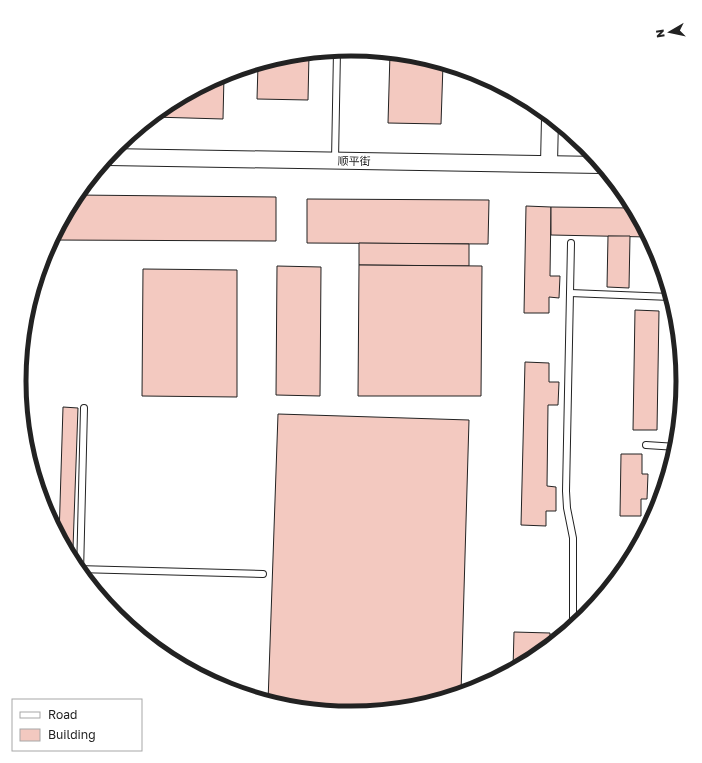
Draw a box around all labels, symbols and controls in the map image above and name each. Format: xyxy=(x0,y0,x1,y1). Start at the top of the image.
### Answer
north arrow xyxy=(650,12,690,52)
text: N xyxy=(653,28,667,39)
street label: 顺平街 xyxy=(337,154,371,167)
legend xyxy=(12,699,142,751)
text: Road xyxy=(48,707,77,722)
text: Building xyxy=(48,727,96,742)

